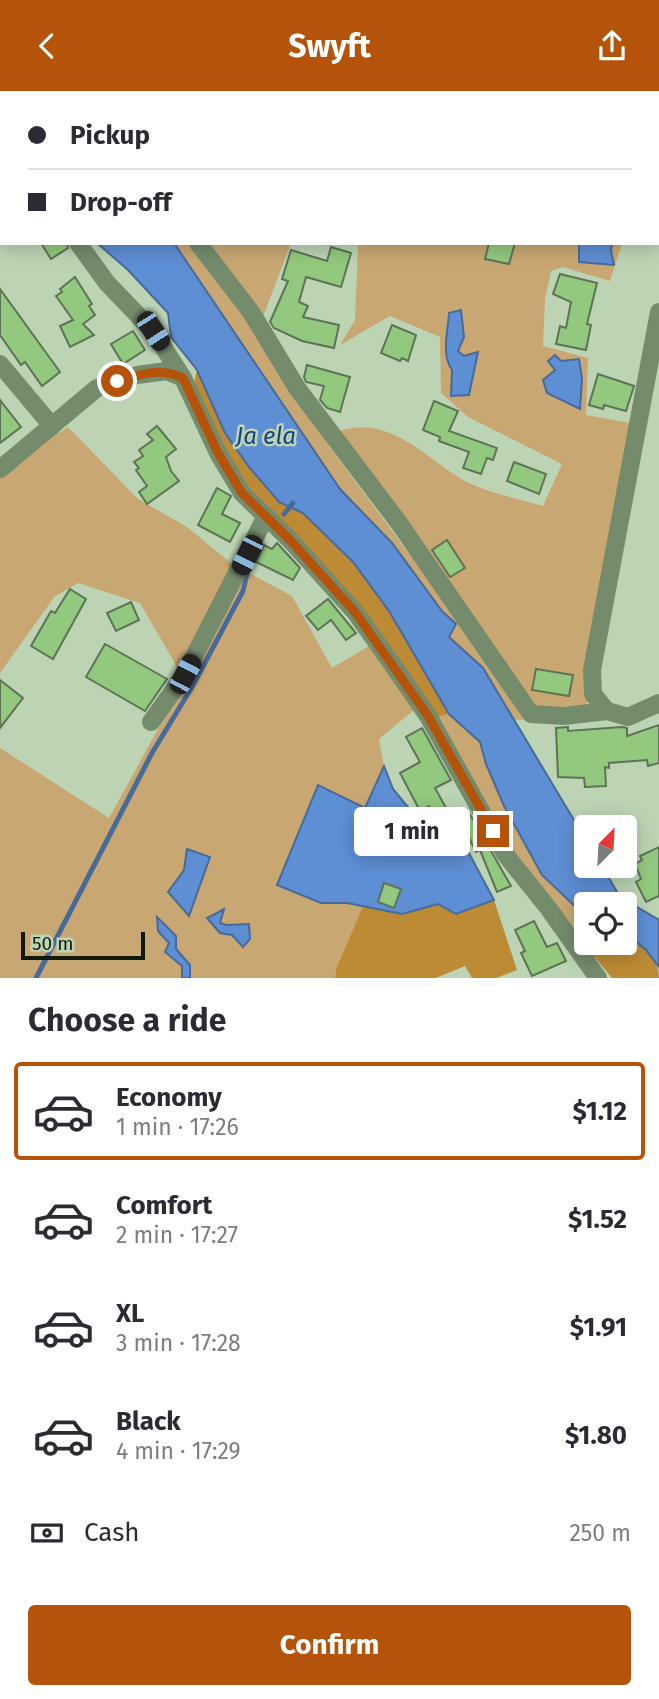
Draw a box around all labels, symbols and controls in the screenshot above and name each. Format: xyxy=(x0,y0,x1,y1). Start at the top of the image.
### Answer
icon: back xyxy=(28,27,66,65)
text: Swyft xyxy=(288,27,371,65)
icon: share xyxy=(593,27,631,65)
text: Pickup xyxy=(70,120,150,151)
text: Drop-off xyxy=(70,187,172,218)
car xyxy=(133,308,174,354)
route start xyxy=(101,365,133,397)
water label: Ja ela xyxy=(234,422,296,450)
car xyxy=(229,532,266,578)
car xyxy=(166,651,205,697)
callout: 1 min xyxy=(353,807,468,855)
route end xyxy=(477,815,509,847)
north arrow xyxy=(574,815,637,879)
map controls xyxy=(574,815,637,955)
text: 1 min xyxy=(384,817,440,845)
button: locate xyxy=(574,892,637,955)
scale bar xyxy=(21,929,145,961)
text: 50 m xyxy=(32,932,73,955)
text: Choose a ride xyxy=(28,1001,226,1039)
icon: car xyxy=(32,1080,95,1143)
text: Economy xyxy=(116,1082,222,1113)
text: $1.12 xyxy=(572,1096,627,1127)
text: 1 min · 17:26 xyxy=(116,1113,239,1141)
icon: car xyxy=(32,1188,95,1251)
text: Comfort xyxy=(116,1190,212,1221)
text: $1.52 xyxy=(568,1204,627,1235)
text: 2 min · 17:27 xyxy=(116,1221,238,1249)
icon: car xyxy=(32,1296,95,1359)
text: XL xyxy=(116,1298,144,1329)
text: $1.91 xyxy=(570,1312,627,1343)
text: 3 min · 17:28 xyxy=(116,1329,241,1357)
icon: car xyxy=(32,1404,95,1467)
text: Black xyxy=(116,1406,181,1437)
text: $1.80 xyxy=(565,1420,627,1451)
text: 4 min · 17:29 xyxy=(116,1437,241,1465)
icon: cash xyxy=(28,1514,66,1552)
text: Cash xyxy=(84,1517,140,1548)
text: 250 m xyxy=(569,1519,631,1547)
button: Confirm xyxy=(28,1605,631,1685)

